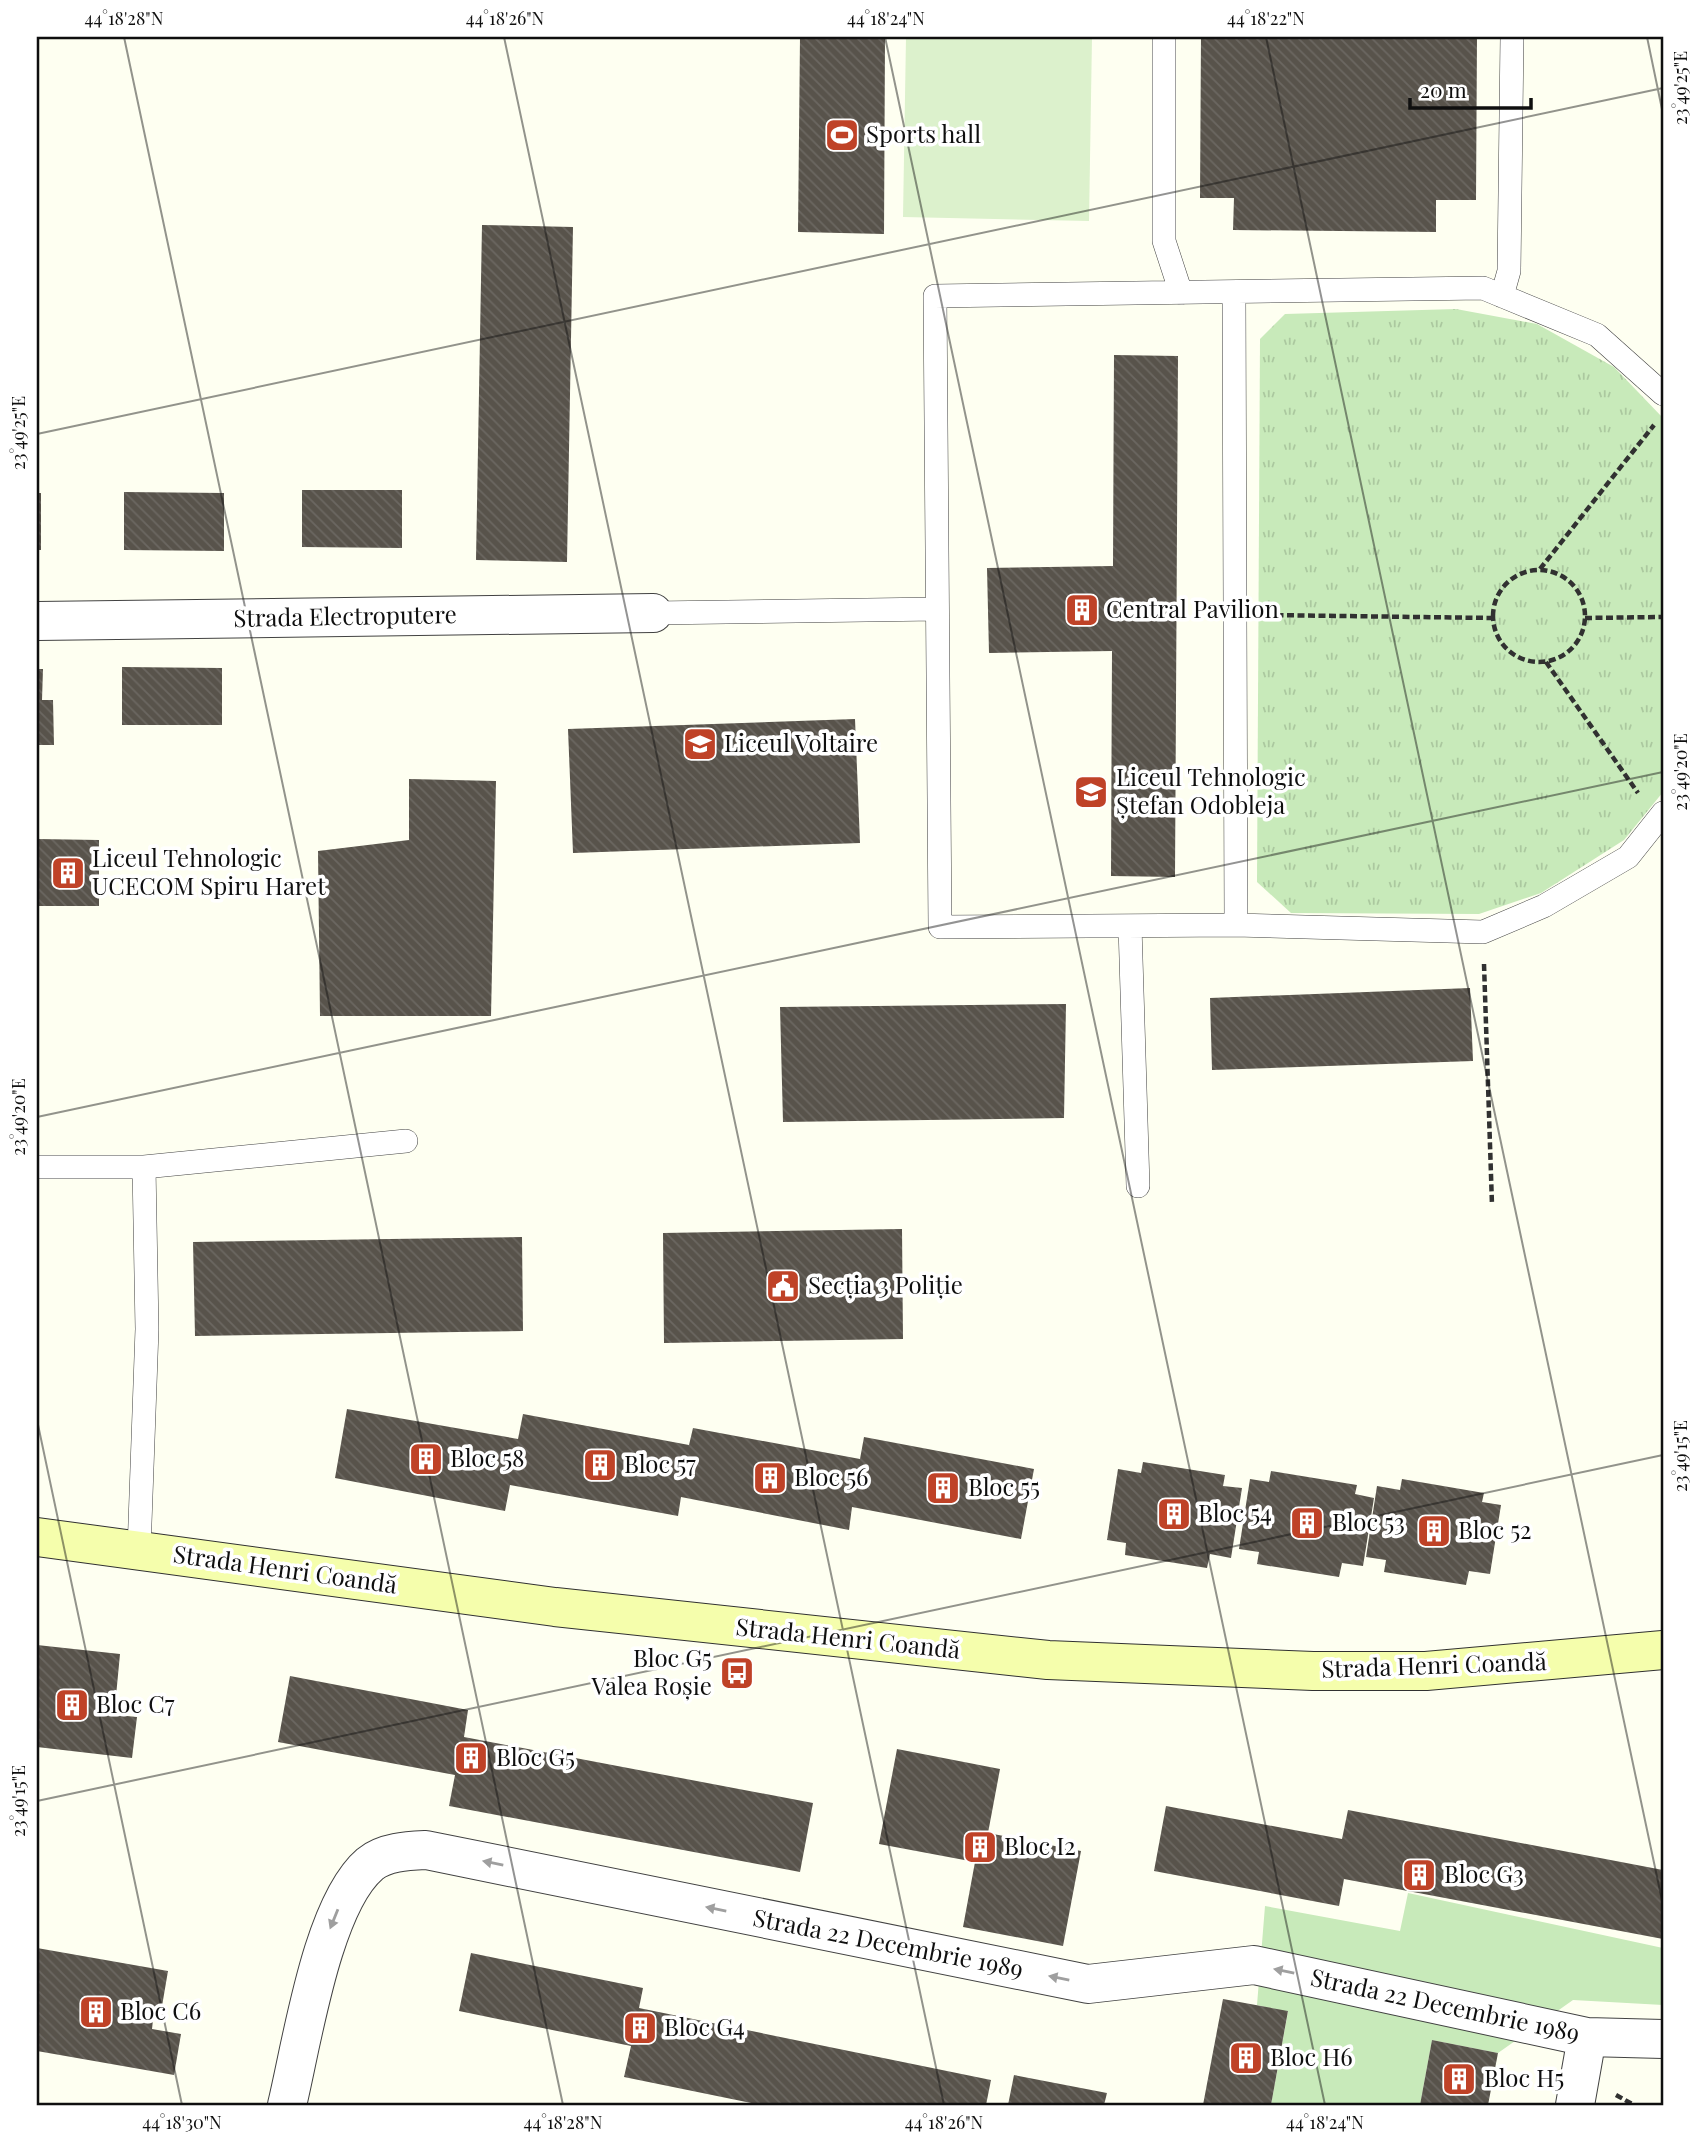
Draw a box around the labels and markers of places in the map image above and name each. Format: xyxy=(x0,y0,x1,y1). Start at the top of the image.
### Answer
sports icon: Sports hall xyxy=(823,116,861,154)
place label: Sports hall xyxy=(866,117,981,149)
building icon: Central Pavilion xyxy=(1063,591,1101,629)
place label: Central Pavilion xyxy=(1106,592,1279,624)
school or university icon: Liceul Voltaire xyxy=(681,725,719,763)
place label: Liceul Voltaire xyxy=(724,726,878,758)
place label: Liceul Tehnologic Ștefan Odobleja xyxy=(1116,760,1306,820)
school or university icon: Liceul Tehnologic Ștefan Odobleja xyxy=(1072,773,1110,811)
place label: Liceul Tehnologic UCECOM Spiru Haret xyxy=(92,841,326,901)
building icon: Liceul Tehnologic UCECOM Spiru Haret xyxy=(49,854,87,892)
public building icon: Secția 3 Poliție xyxy=(764,1267,802,1305)
place label: Secția 3 Poliție xyxy=(808,1268,963,1300)
building icon: Bloc 58 xyxy=(407,1440,445,1478)
place label: Bloc 58 xyxy=(450,1441,525,1473)
building icon: Bloc 57 xyxy=(581,1446,619,1484)
place label: Bloc 57 xyxy=(624,1447,696,1479)
building icon: Bloc 56 xyxy=(751,1459,789,1497)
place label: Bloc 56 xyxy=(794,1460,869,1492)
building icon: Bloc 55 xyxy=(924,1469,962,1507)
place label: Bloc 55 xyxy=(968,1470,1040,1502)
building icon: Bloc 54 xyxy=(1155,1495,1193,1533)
place label: Bloc 54 xyxy=(1198,1496,1272,1528)
building icon: Bloc 53 xyxy=(1288,1504,1326,1542)
place label: Bloc 53 xyxy=(1332,1505,1405,1537)
building icon: Bloc 52 xyxy=(1415,1512,1453,1550)
place label: Bloc 52 xyxy=(1458,1513,1532,1545)
place label: Bloc G5 Valea Roșie xyxy=(590,1641,712,1701)
bus stop icon: Bloc G5 Valea Roșie xyxy=(718,1654,756,1692)
building icon: Bloc C7 xyxy=(53,1686,91,1724)
place label: Bloc C7 xyxy=(96,1687,175,1719)
building icon: Bloc G5 xyxy=(452,1739,490,1777)
place label: Bloc G5 xyxy=(496,1740,575,1772)
building icon: Bloc I2 xyxy=(961,1828,999,1866)
place label: Bloc I2 xyxy=(1004,1829,1076,1861)
building icon: Bloc G3 xyxy=(1400,1856,1438,1894)
place label: Bloc G3 xyxy=(1444,1857,1524,1889)
building icon: Bloc C6 xyxy=(77,1993,115,2031)
place label: Bloc C6 xyxy=(120,1994,201,2026)
building icon: Bloc G4 xyxy=(621,2009,659,2047)
place label: Bloc G4 xyxy=(664,2010,745,2042)
building icon: Bloc H6 xyxy=(1227,2039,1265,2077)
place label: Bloc H6 xyxy=(1270,2040,1353,2072)
building icon: Bloc H5 xyxy=(1440,2060,1478,2098)
place label: Bloc H5 xyxy=(1484,2061,1564,2093)

